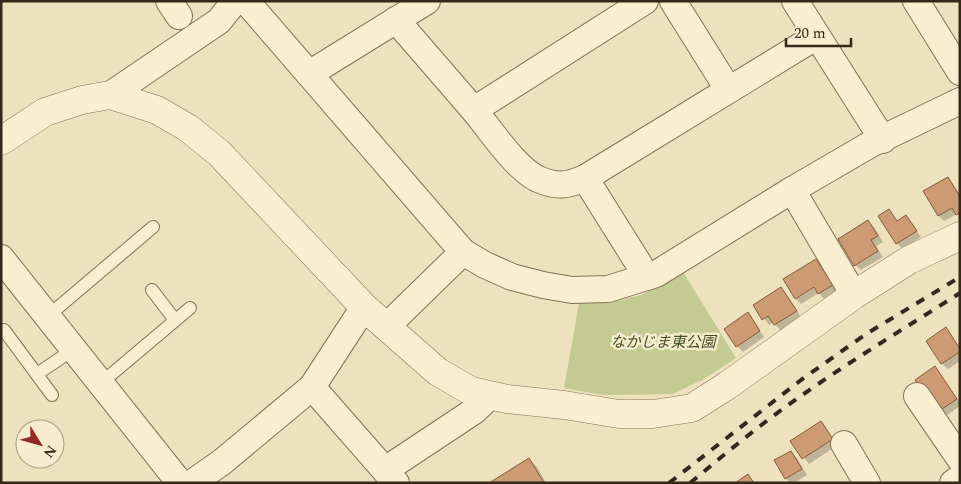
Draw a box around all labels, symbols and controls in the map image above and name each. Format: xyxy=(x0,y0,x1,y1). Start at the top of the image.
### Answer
scale bar xyxy=(786,15,851,47)
text: 20 m xyxy=(794,22,826,45)
park label: なかじま東公園 xyxy=(610,331,717,354)
north arrow xyxy=(15,419,65,469)
text: N xyxy=(38,441,62,462)

